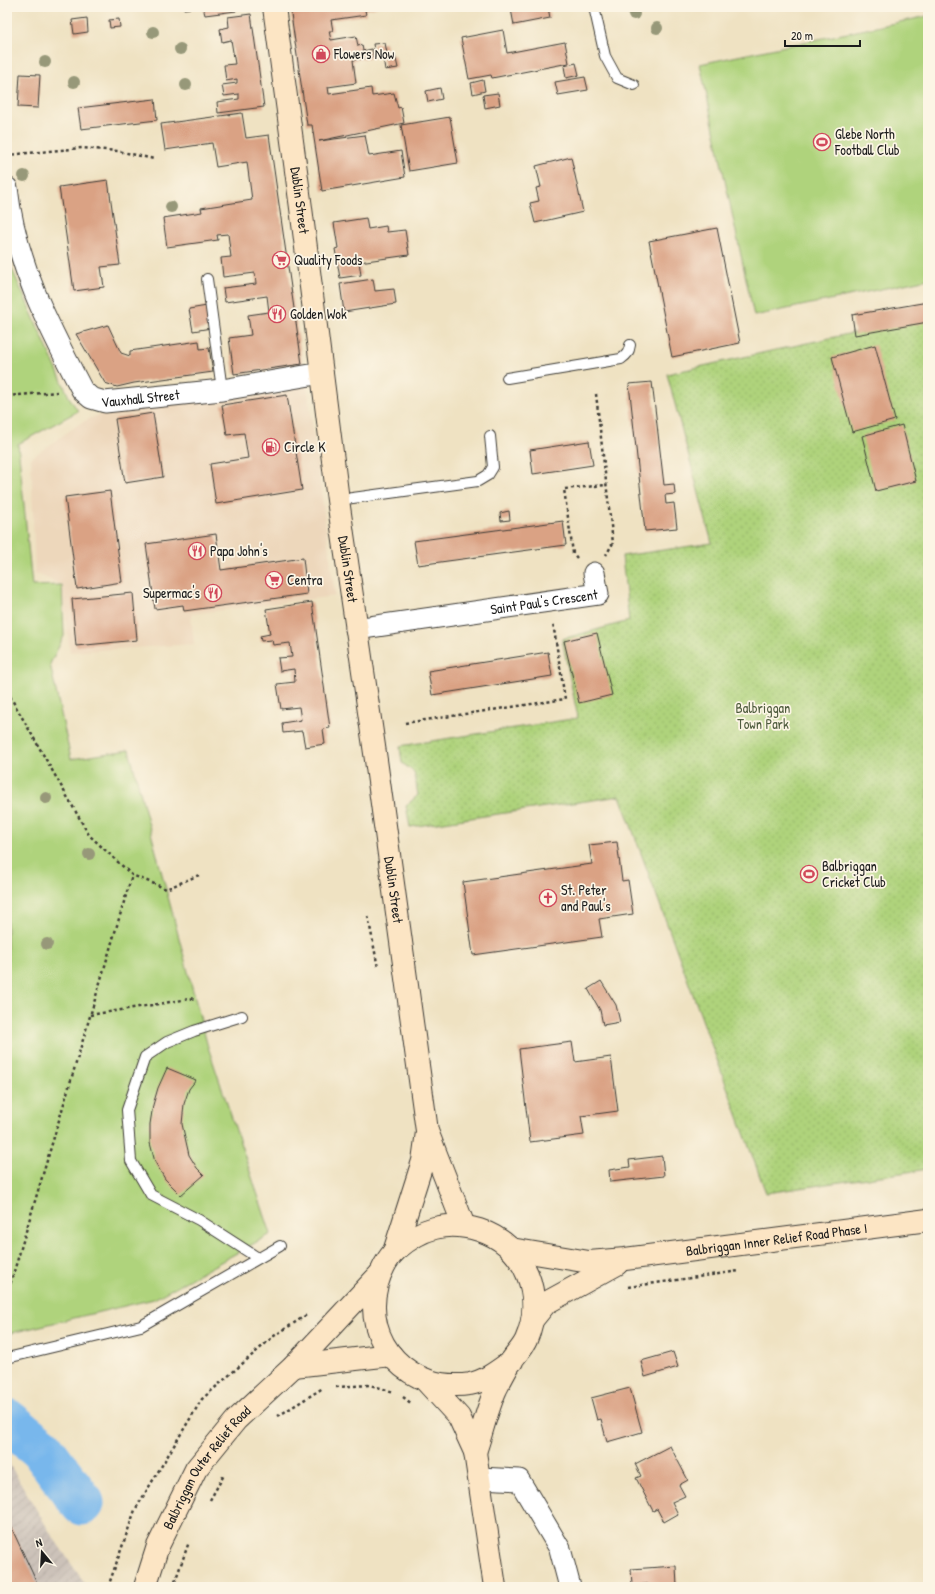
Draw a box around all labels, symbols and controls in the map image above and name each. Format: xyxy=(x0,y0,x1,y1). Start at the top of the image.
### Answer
scale bar xyxy=(785,22,860,48)
text: 20 m xyxy=(791,27,813,44)
shop icon: Flowers Now xyxy=(311,44,331,64)
place label: Flowers Now xyxy=(333,44,395,63)
place label: Glebe North Football Club xyxy=(834,124,900,159)
sports icon: Glebe North Football Club xyxy=(812,132,832,152)
street label: Dublin Street xyxy=(287,166,314,235)
supermarket icon: Quality Foods xyxy=(271,250,291,270)
place label: Quality Foods xyxy=(294,250,362,270)
restaurant icon: Golden Wok xyxy=(267,304,287,324)
place label: Golden Wok xyxy=(290,304,347,323)
street label: Vauxhall Street xyxy=(100,384,181,411)
fuel station icon: Circle K xyxy=(261,437,281,457)
place label: Circle K xyxy=(284,437,326,456)
street label: Dublin Street xyxy=(334,534,363,604)
restaurant icon: Papa John's xyxy=(187,541,207,561)
place label: Papa John's xyxy=(210,541,268,561)
supermarket icon: Centra xyxy=(264,570,284,590)
place label: Centra xyxy=(287,570,323,589)
place label: Supermac's xyxy=(143,583,200,603)
restaurant icon: Supermac's xyxy=(203,583,223,603)
street label: Saint Paul's Crescent xyxy=(489,584,599,618)
park label: Balbriggan Town Park xyxy=(736,698,790,733)
street label: Dublin Street xyxy=(380,855,408,925)
place label: Balbriggan Cricket Club xyxy=(822,856,886,891)
sports icon: Balbriggan Cricket Club xyxy=(799,864,819,884)
place label: St. Peter and Paul's xyxy=(561,880,611,915)
church icon: St. Peter and Paul's xyxy=(538,888,558,908)
street label: Balbriggan Inner Relief Road Phase I xyxy=(685,1218,868,1260)
street label: Balbriggan Outer Relief Road xyxy=(158,1401,255,1532)
north arrow xyxy=(22,1532,62,1572)
text: N xyxy=(34,1535,44,1550)

